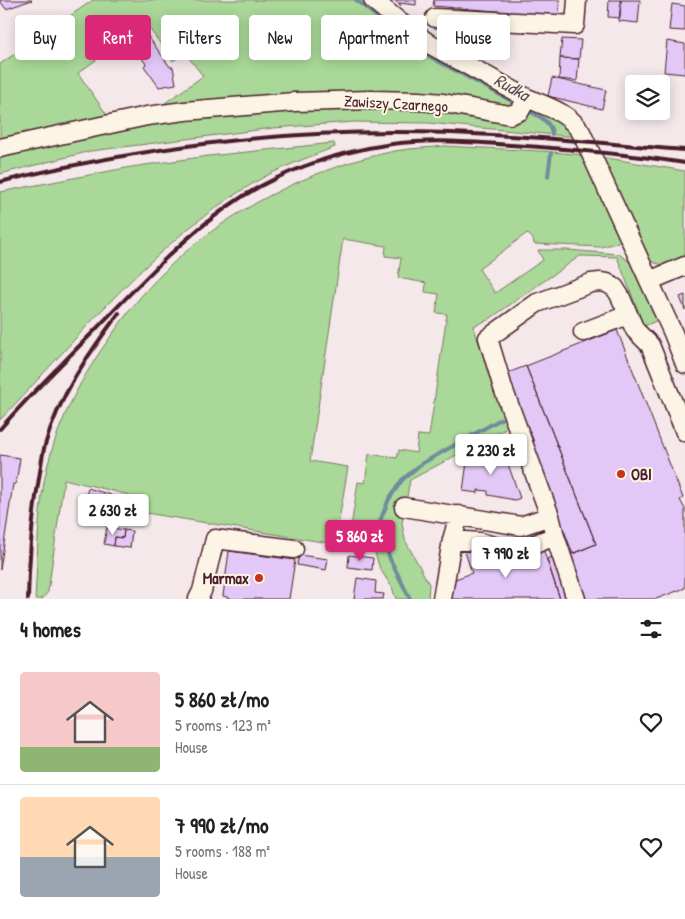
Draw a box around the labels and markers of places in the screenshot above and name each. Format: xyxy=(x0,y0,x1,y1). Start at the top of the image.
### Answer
pin: 2 230 zł xyxy=(439,434,543,476)
place label: OBI xyxy=(631,463,652,485)
marker: OBI xyxy=(615,468,627,480)
pin: 2 630 zł xyxy=(61,494,165,536)
pin: 5 860 zł xyxy=(308,520,412,562)
pin: 7 990 zł xyxy=(454,536,558,579)
place label: Marmax xyxy=(203,567,249,589)
marker: Marmax xyxy=(253,572,265,584)

